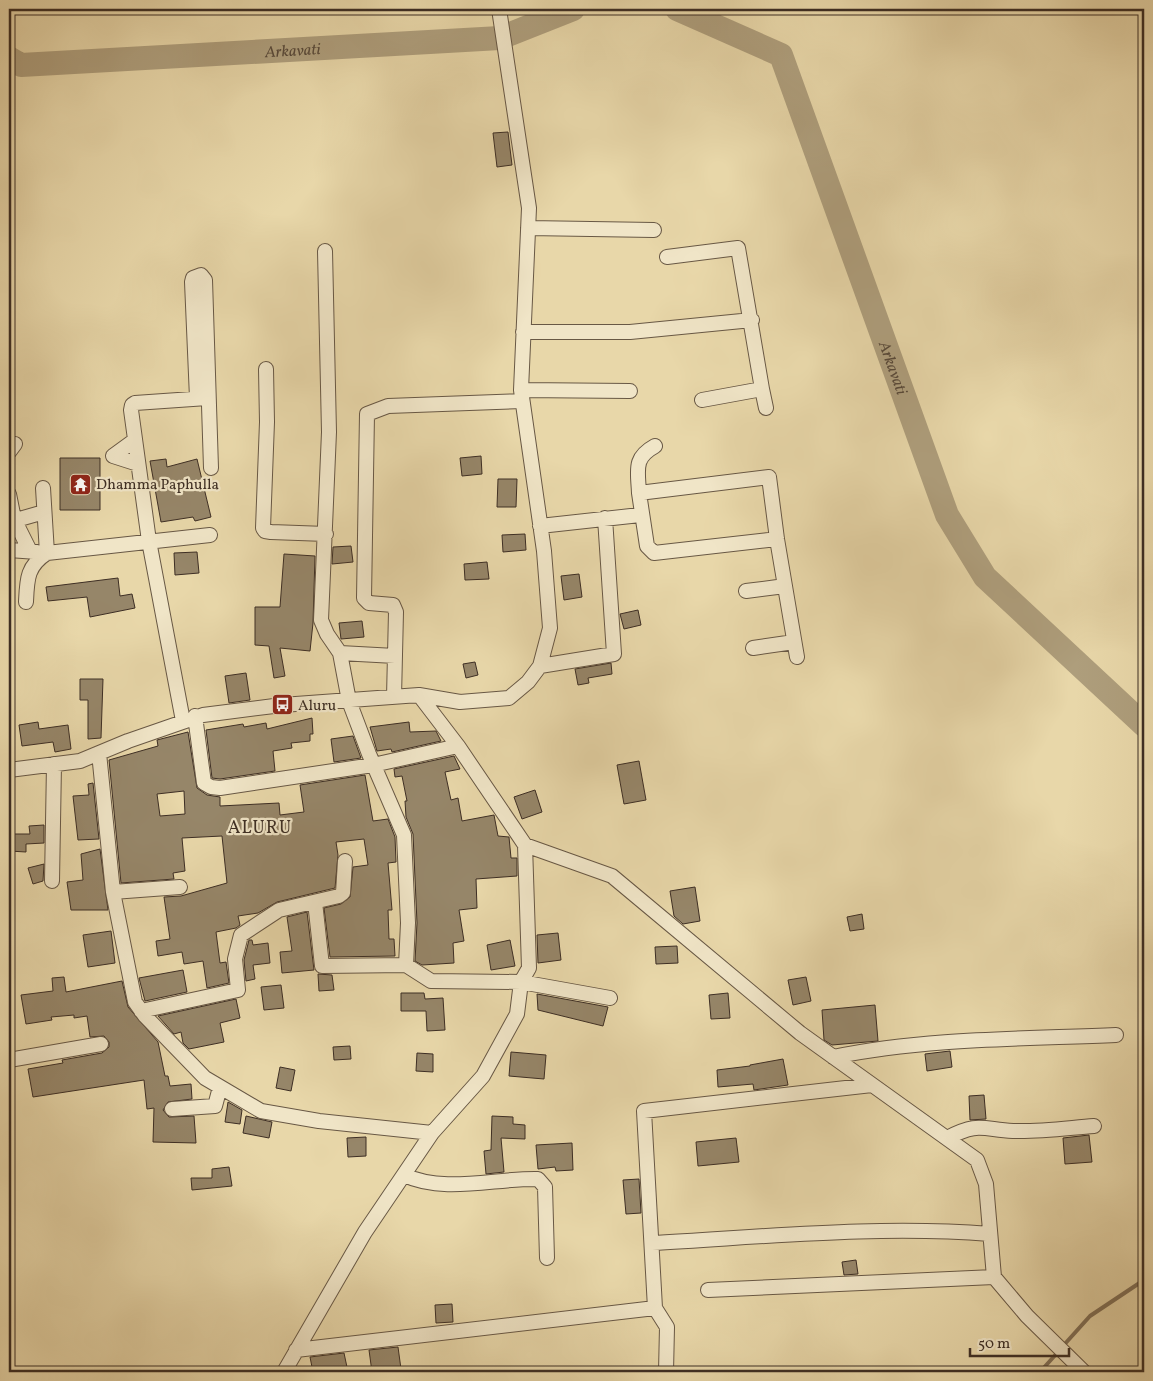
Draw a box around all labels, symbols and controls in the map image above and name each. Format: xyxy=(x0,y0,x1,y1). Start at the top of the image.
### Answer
water label: Arkavati xyxy=(263,39,322,64)
water label: Arkavati xyxy=(872,337,912,399)
temple icon: Dhamma Paphulla xyxy=(68,472,92,496)
place label: Dhamma Paphulla xyxy=(96,475,219,496)
bus stop icon: Aluru xyxy=(270,693,294,717)
place label: Aluru xyxy=(298,696,336,717)
district label: ALURU xyxy=(228,816,292,841)
scale bar xyxy=(970,1326,1069,1358)
text: 50 m xyxy=(978,1334,1010,1355)

